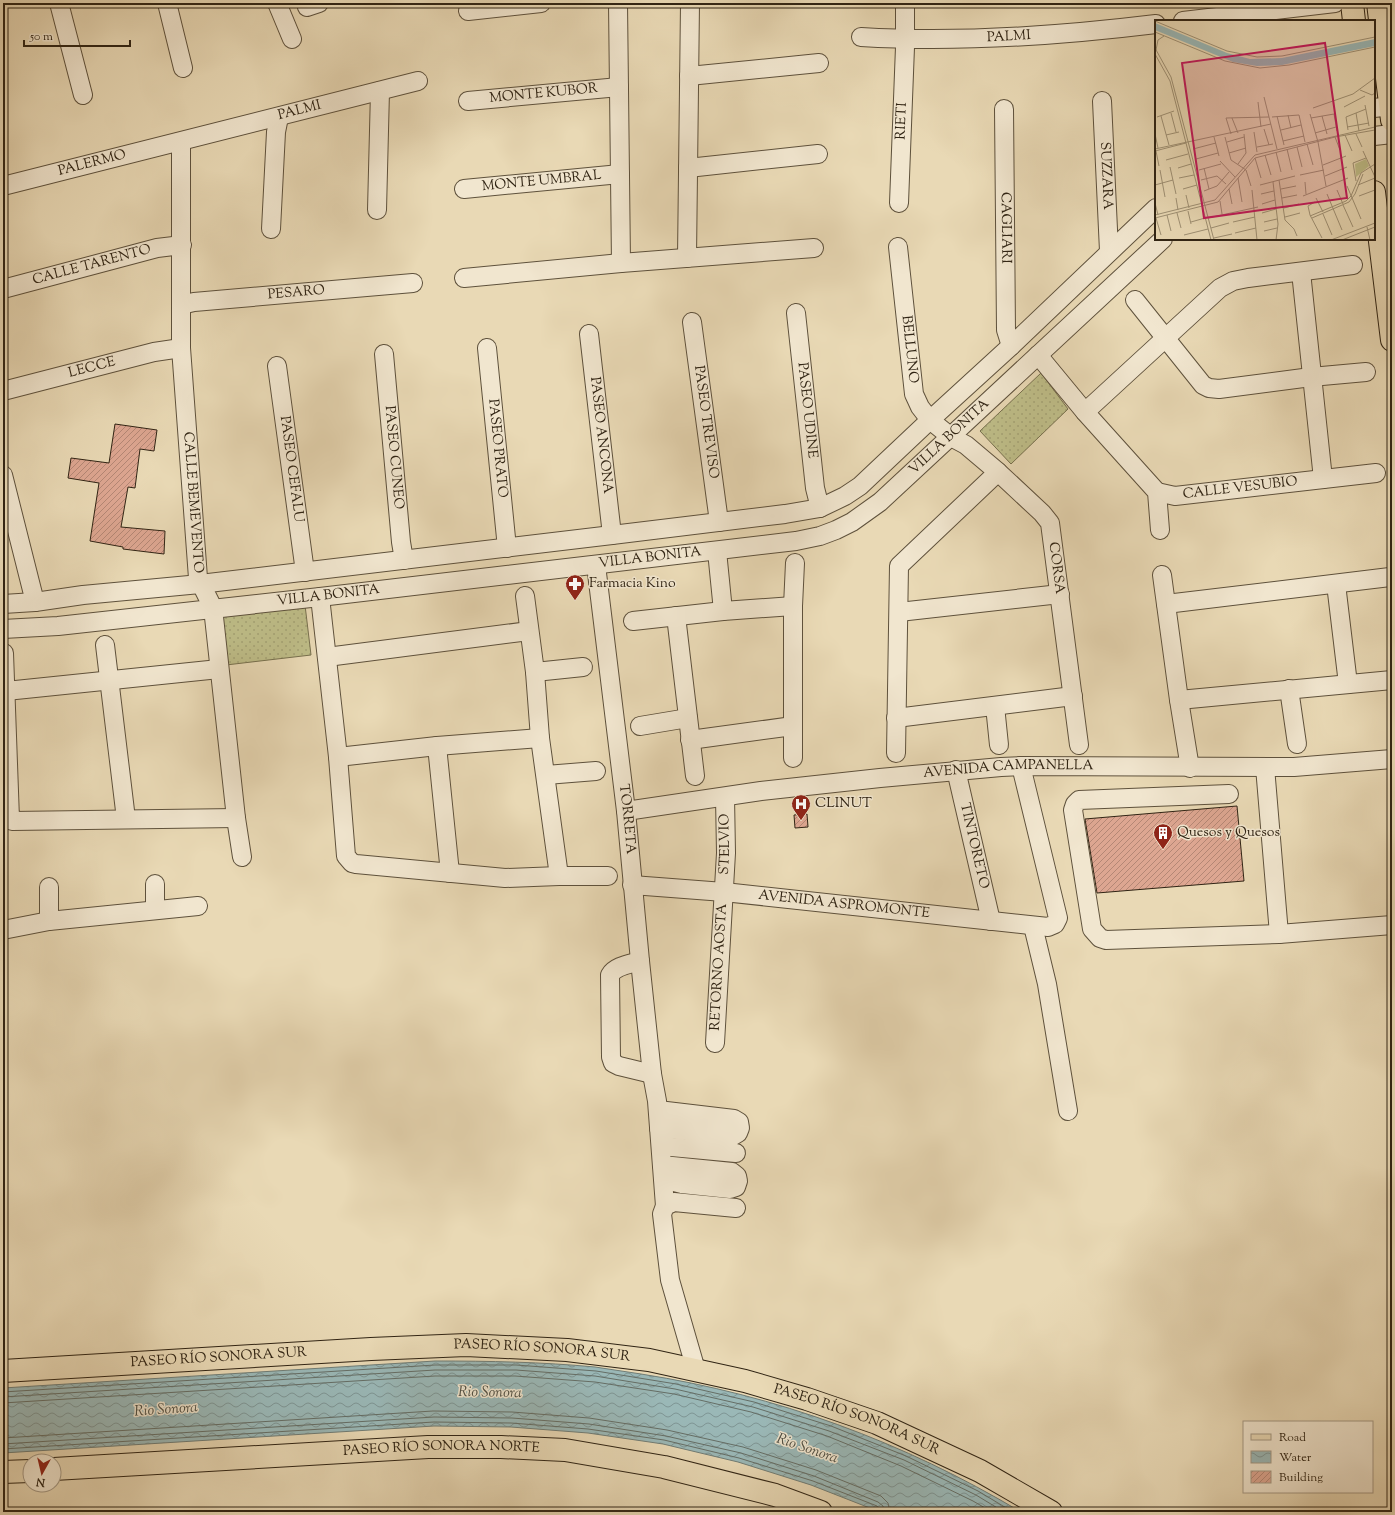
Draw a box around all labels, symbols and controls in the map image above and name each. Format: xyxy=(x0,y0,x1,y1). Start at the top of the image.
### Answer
inset map xyxy=(1155,20,1375,240)
scale bar xyxy=(24,22,130,48)
street label: PALMI xyxy=(987,26,1032,48)
text: 50 m xyxy=(29,28,53,46)
street label: MONTE KUBOR xyxy=(488,79,599,109)
street label: PALMI xyxy=(276,96,324,126)
street label: RIETI xyxy=(891,102,913,140)
street label: SUZZARA xyxy=(1094,141,1117,211)
street label: PALERMO xyxy=(56,145,128,182)
street label: MONTE UMBRAL xyxy=(481,166,603,197)
street label: CAGLIARI xyxy=(995,192,1015,264)
street label: CALLE TARENTO xyxy=(30,240,153,291)
street label: PESARO xyxy=(267,281,326,306)
street label: BELLUNO xyxy=(896,314,923,385)
street label: LECCE xyxy=(66,352,118,384)
street label: PASEO UDINE xyxy=(791,361,822,460)
street label: PASEO TREVISO xyxy=(688,364,723,480)
street label: PASEO ANCONA xyxy=(584,376,617,495)
street label: VILLA BONITA xyxy=(905,394,995,480)
street label: PASEO PRATO xyxy=(482,398,512,499)
street label: PASEO CUNEO xyxy=(379,405,408,510)
street label: PASEO CEFALU xyxy=(274,415,308,524)
street label: CALLE BEMEVENTO xyxy=(177,431,208,574)
street label: CALLE VESUBIO xyxy=(1182,472,1299,505)
street label: CORSA xyxy=(1043,541,1069,596)
street label: VILLA BONITA xyxy=(597,542,703,574)
pharmacy icon: Farmacia Kino xyxy=(564,573,586,601)
place label: Farmacia Kino xyxy=(589,574,676,594)
street label: VILLA BONITA xyxy=(276,580,381,612)
street label: AVENIDA CAMPANELLA xyxy=(922,756,1094,784)
street label: TORRETA xyxy=(613,783,640,856)
hospital icon: CLINUT xyxy=(790,793,812,821)
place label: CLINUT xyxy=(815,794,872,814)
street label: TINTORETO xyxy=(954,801,993,891)
street label: STELVIO xyxy=(715,813,736,875)
building icon: Quesos y Quesos xyxy=(1152,822,1174,850)
place label: Quesos y Quesos xyxy=(1177,823,1280,843)
street label: AVENIDA ASPROMONTE xyxy=(757,886,931,924)
street label: RETORNO AOSTA xyxy=(706,902,733,1031)
street label: PASEO RÍO SONORA SUR xyxy=(454,1335,631,1368)
street label: PASEO RÍO SONORA SUR xyxy=(130,1343,307,1373)
street label: PASEO RÍO SONORA SUR xyxy=(771,1380,943,1461)
water label: Rio Sonora xyxy=(458,1382,522,1404)
water label: Rio Sonora xyxy=(133,1397,199,1423)
legend xyxy=(1243,1421,1373,1493)
water label: Rio Sonora xyxy=(773,1429,841,1469)
text: Road xyxy=(1279,1429,1306,1447)
street label: PASEO RÍO SONORA NORTE xyxy=(342,1437,541,1462)
text: Water xyxy=(1279,1449,1312,1467)
north arrow xyxy=(22,1453,62,1493)
text: Building xyxy=(1279,1469,1323,1487)
text: N xyxy=(35,1473,47,1491)

